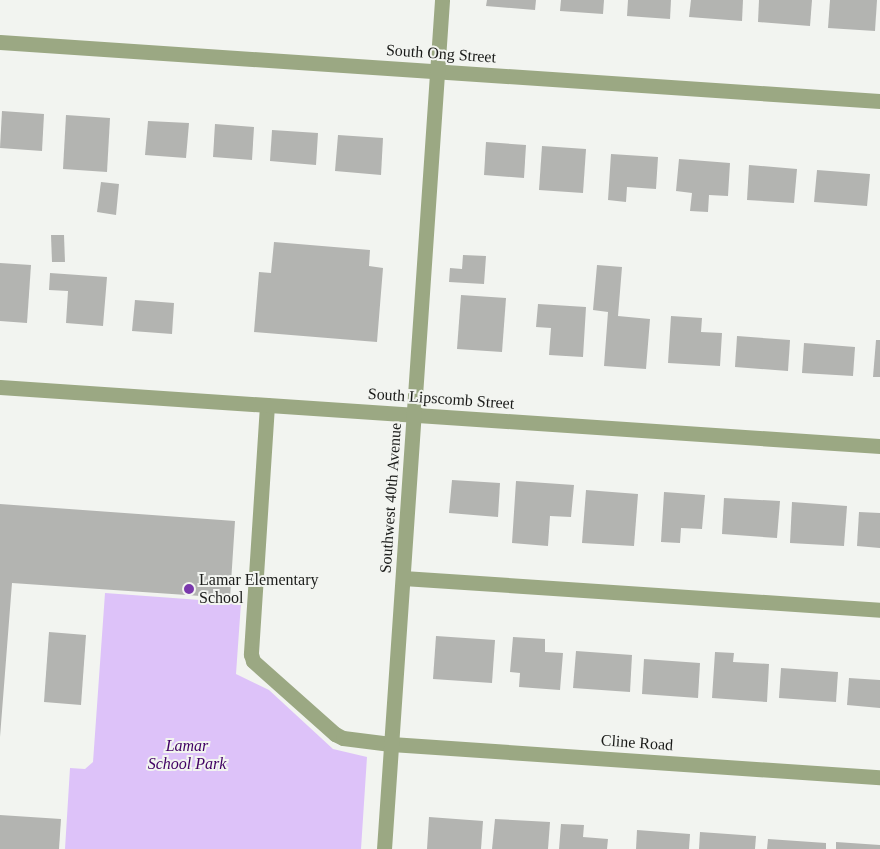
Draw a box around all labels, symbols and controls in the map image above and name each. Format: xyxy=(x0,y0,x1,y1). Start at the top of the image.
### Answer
street label: South Ong Street xyxy=(385,41,497,67)
street label: South Lipscomb Street xyxy=(367,384,515,414)
street label: Southwest 40th Avenue xyxy=(376,422,406,574)
place label: Lamar Elementary School xyxy=(199,570,318,608)
marker: Lamar Elementary School xyxy=(183,583,195,595)
street label: Cline Road xyxy=(600,731,674,755)
park label: Lamar School Park xyxy=(148,736,226,774)

